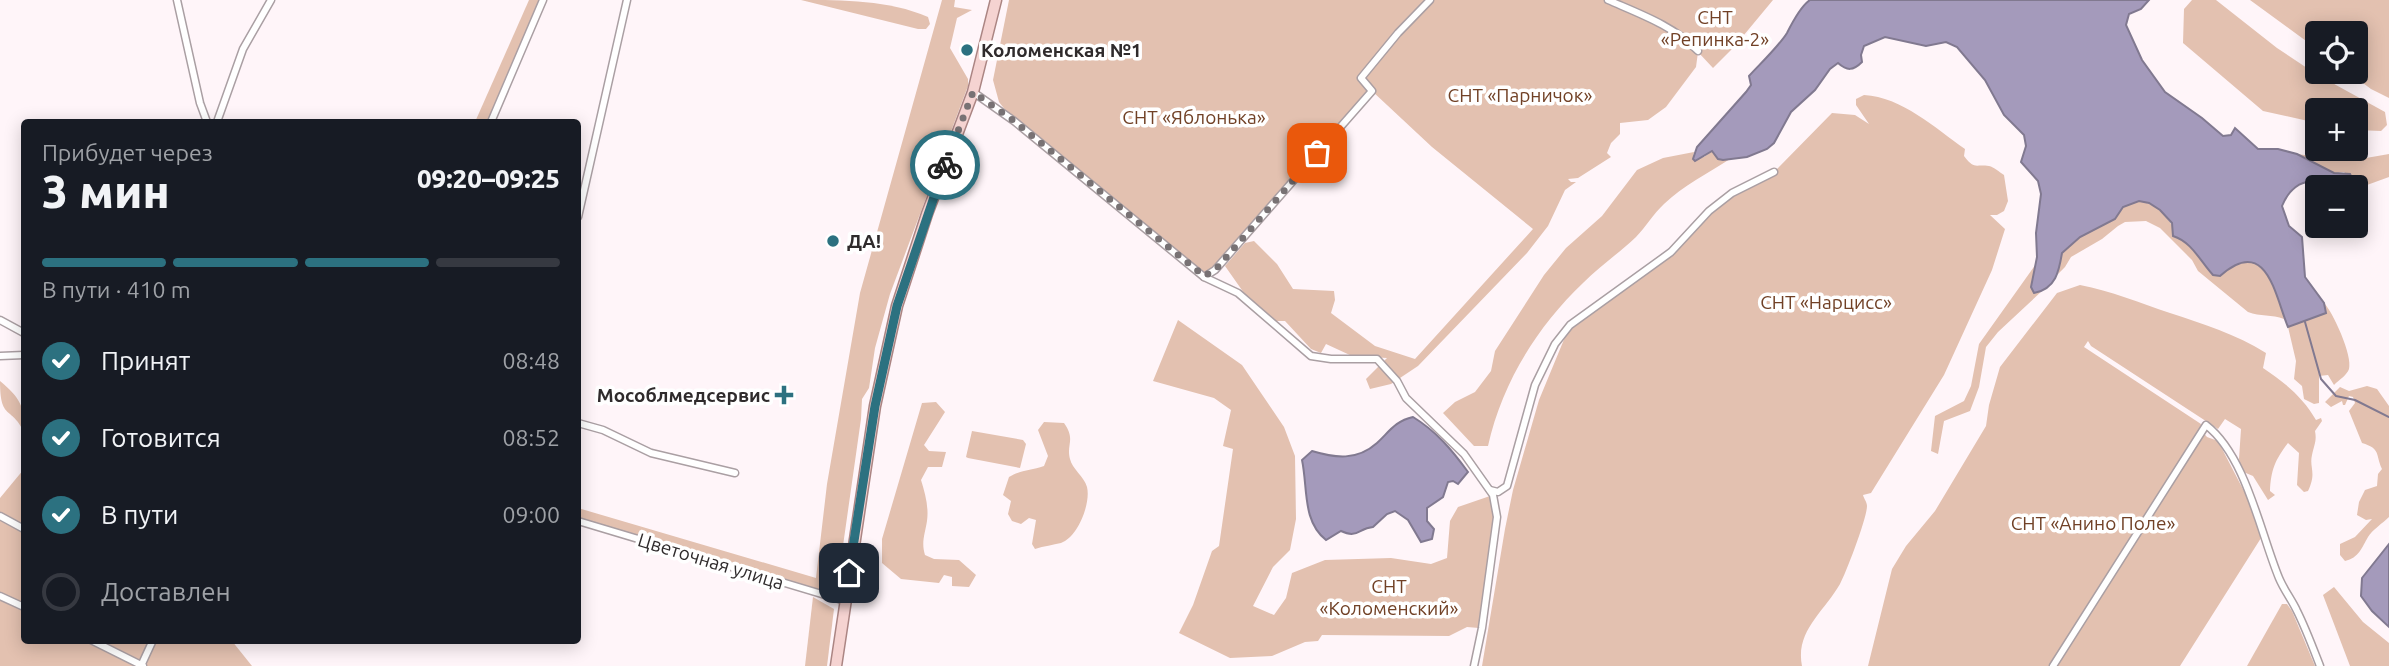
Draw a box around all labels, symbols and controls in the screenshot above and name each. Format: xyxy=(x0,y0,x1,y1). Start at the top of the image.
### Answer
park label: СНТ «Репинка-2» xyxy=(1661,6,1769,50)
map controls xyxy=(2305,21,2368,238)
button: locate xyxy=(2305,21,2368,84)
place label: Коломенская №1 xyxy=(981,39,1142,61)
marker: Коломенская №1 xyxy=(959,42,975,58)
park label: СНТ «Парничок» xyxy=(1448,84,1592,106)
button: + xyxy=(2305,98,2368,161)
park label: СНТ «Яблонька» xyxy=(1122,106,1266,128)
pin xyxy=(1287,123,1347,183)
courier xyxy=(910,130,980,200)
icon: bag xyxy=(1298,134,1336,172)
text: Прибудет через xyxy=(42,140,213,165)
icon: bike xyxy=(926,146,964,184)
text: 09:20–09:25 xyxy=(417,164,560,193)
text: 3 мин xyxy=(42,165,170,217)
button: − xyxy=(2305,175,2368,238)
place label: ДА! xyxy=(847,230,881,252)
marker: ДА! xyxy=(825,233,841,249)
text: В пути · 410 m xyxy=(42,277,191,302)
park label: СНТ «Нарцисс» xyxy=(1760,291,1892,313)
icon: check xyxy=(42,342,80,380)
text: Принят xyxy=(101,346,190,375)
text: 08:48 xyxy=(502,348,560,373)
place label: Мособлмедсервис xyxy=(597,384,770,406)
marker: Мособлмедсервис xyxy=(776,387,792,403)
icon: check xyxy=(42,419,80,457)
text: Готовится xyxy=(101,423,221,452)
text: 08:52 xyxy=(502,425,560,450)
icon: check xyxy=(42,496,80,534)
text: В пути xyxy=(101,500,178,529)
text: 09:00 xyxy=(502,502,560,527)
park label: СНТ «Анино Поле» xyxy=(2011,512,2175,534)
street label: Цветочная улица xyxy=(635,528,787,594)
pin xyxy=(819,543,879,603)
icon: home xyxy=(830,554,868,592)
park label: СНТ «Коломенский» xyxy=(1319,575,1459,619)
text: Доставлен xyxy=(101,577,231,606)

